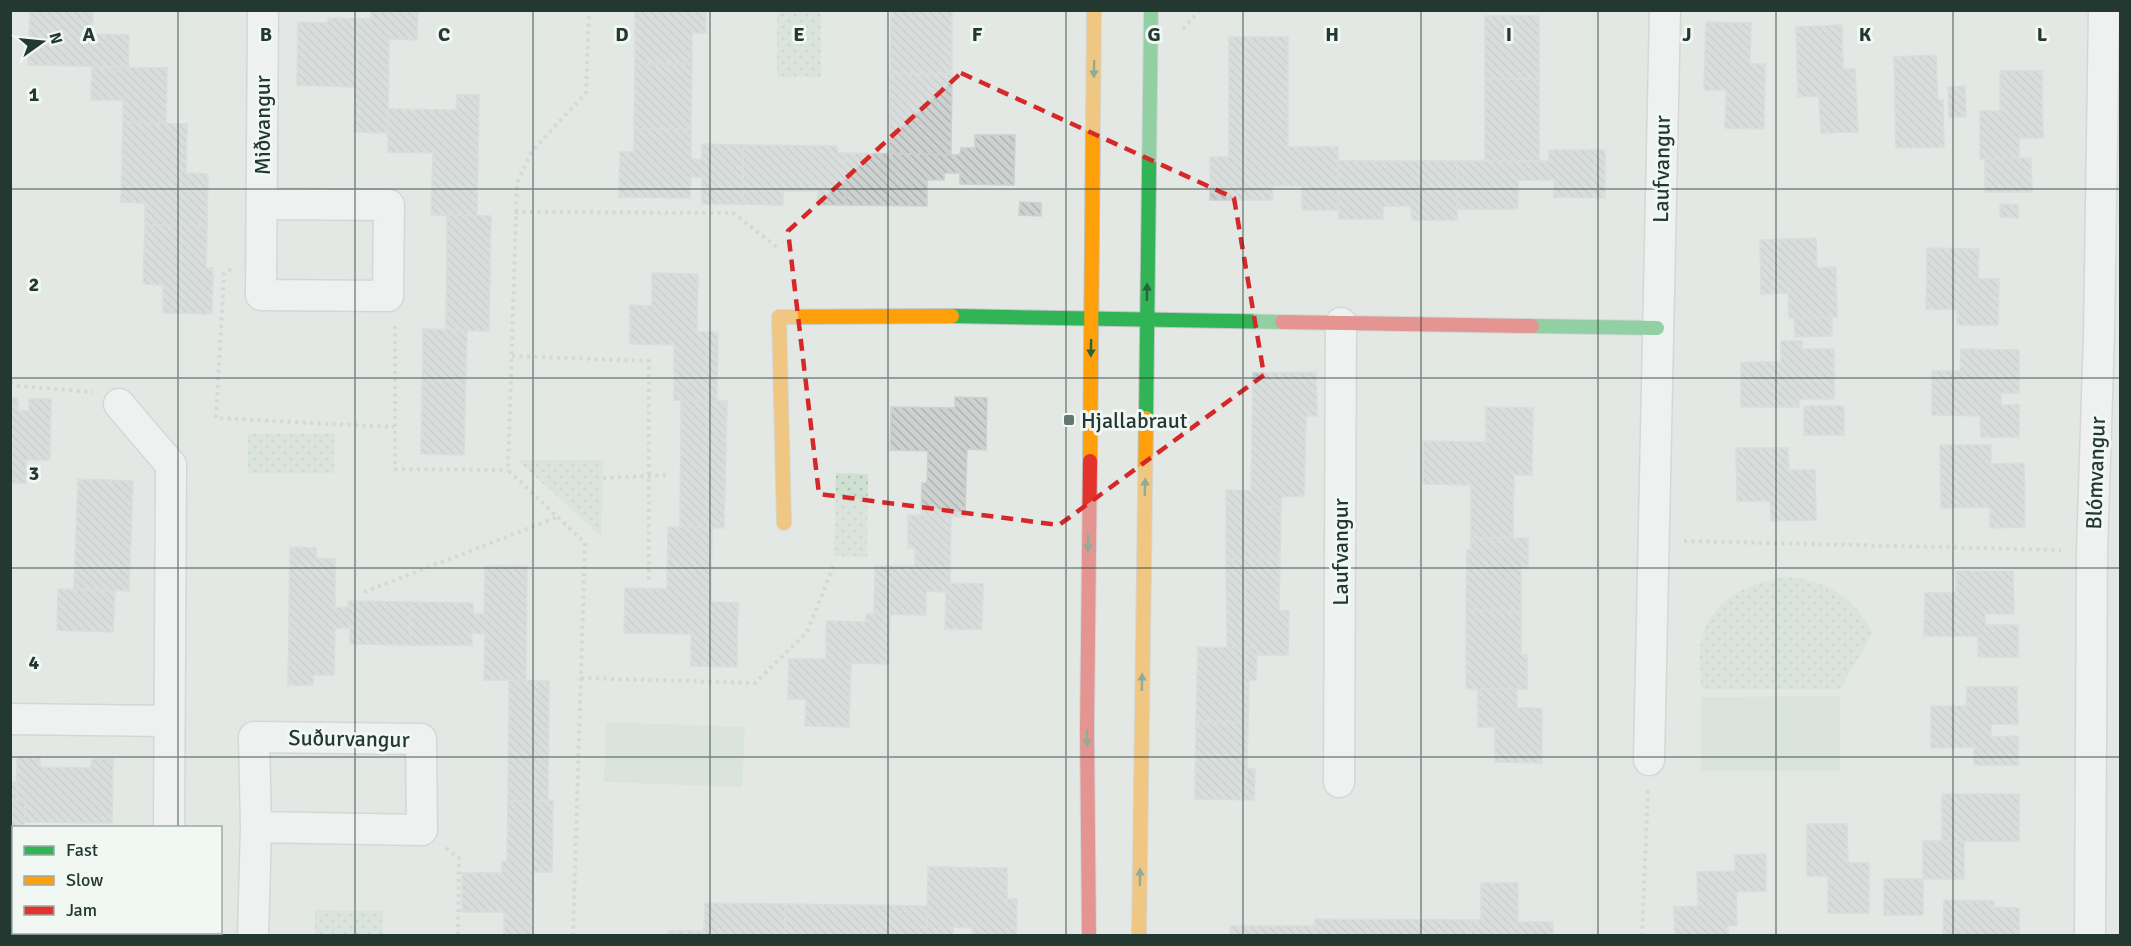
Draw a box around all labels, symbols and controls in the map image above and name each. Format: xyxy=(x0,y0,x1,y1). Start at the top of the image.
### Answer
north arrow xyxy=(12,12,72,72)
text: A xyxy=(83,22,96,47)
text: B xyxy=(260,22,272,47)
text: C xyxy=(438,22,450,47)
text: D xyxy=(615,22,629,47)
text: E xyxy=(793,22,805,47)
text: F xyxy=(972,22,983,47)
text: G xyxy=(1147,22,1161,47)
text: H xyxy=(1325,22,1339,47)
text: I xyxy=(1506,22,1512,47)
text: J xyxy=(1682,22,1692,47)
text: K xyxy=(1859,22,1872,47)
text: L xyxy=(2037,22,2048,47)
text: N xyxy=(44,30,67,46)
one-way arrow xyxy=(1089,59,1098,78)
street label: Miðvangur xyxy=(249,75,276,175)
text: 1 xyxy=(29,82,40,107)
street label: Laufvangur xyxy=(1647,115,1676,223)
text: 2 xyxy=(29,272,39,297)
one-way arrow xyxy=(1142,283,1152,302)
one-way arrow xyxy=(1086,338,1095,357)
place label: Hjallabraut xyxy=(1081,407,1188,434)
marker: Hjallabraut xyxy=(1062,413,1076,427)
street label: Blómvangur xyxy=(2080,416,2111,530)
text: 3 xyxy=(29,461,39,486)
one-way arrow xyxy=(1140,478,1150,497)
street label: Laufvangur xyxy=(1327,498,1354,606)
one-way arrow xyxy=(1083,533,1093,552)
text: 4 xyxy=(29,650,40,675)
one-way arrow xyxy=(1138,673,1147,692)
street label: Suðurvangur xyxy=(288,724,410,753)
one-way arrow xyxy=(1082,728,1092,747)
legend xyxy=(12,826,222,934)
text: Fast xyxy=(66,839,98,861)
one-way arrow xyxy=(1135,868,1145,887)
text: Slow xyxy=(66,869,103,891)
text: Jam xyxy=(66,899,97,921)

